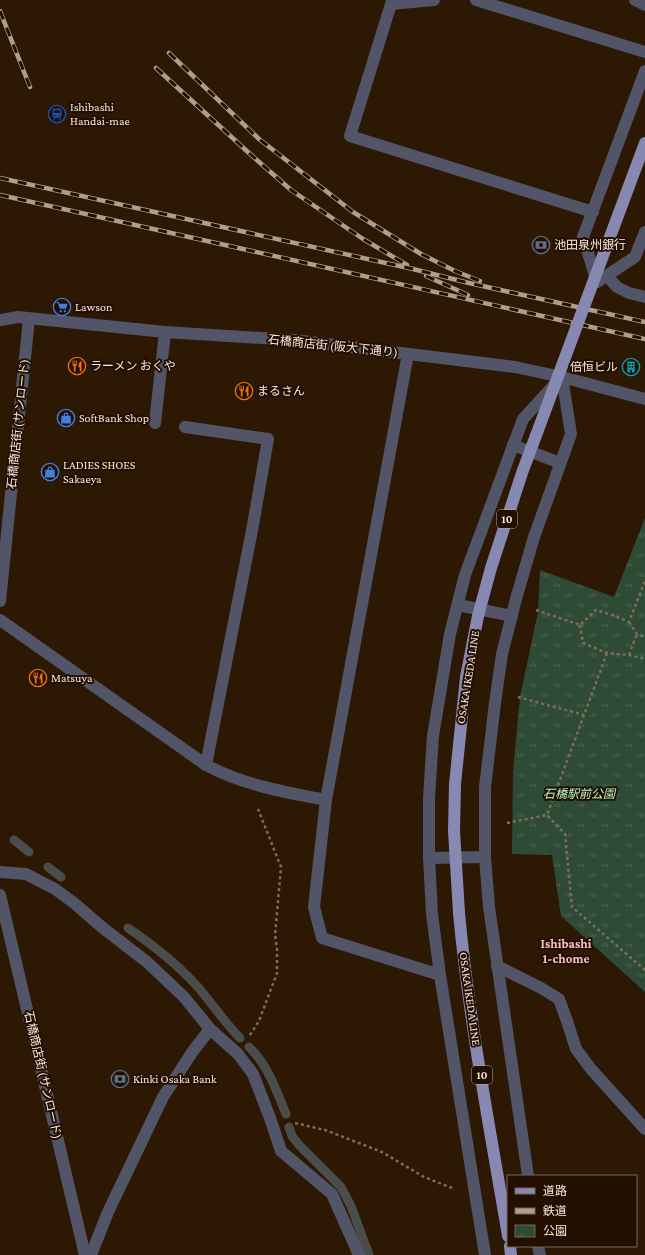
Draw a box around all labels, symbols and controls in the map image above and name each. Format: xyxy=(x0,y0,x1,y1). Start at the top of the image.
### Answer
place label: Ishibashi Handai-mae xyxy=(70,100,130,128)
station icon: Ishibashi Handai-mae xyxy=(47,104,67,124)
bank icon: 池田泉州銀行 xyxy=(531,235,551,255)
place label: 池田泉州銀行 xyxy=(554,238,626,252)
supermarket icon: Lawson xyxy=(52,297,72,317)
place label: Lawson xyxy=(75,300,113,314)
street label: 石橋商店街 (阪大下通り) xyxy=(267,332,399,360)
restaurant icon: ラーメン おくや xyxy=(67,356,87,376)
building icon: 倍恒ビル xyxy=(621,357,641,377)
street label: 石橋商店街 (サンロード) xyxy=(4,358,32,490)
place label: ラーメン おくや xyxy=(90,359,176,373)
place label: 倍恒ビル xyxy=(570,360,618,374)
restaurant icon: まるさん xyxy=(234,381,254,401)
place label: まるさん xyxy=(257,384,305,398)
shop icon: SoftBank Shop xyxy=(56,408,76,428)
place label: SoftBank Shop xyxy=(79,411,149,425)
place label: LADIES SHOES Sakaeya xyxy=(63,458,136,486)
shop icon: LADIES SHOES Sakaeya xyxy=(40,462,60,482)
road number: 10 xyxy=(497,510,517,528)
street label: OSAKA IKEDA LINE xyxy=(454,629,482,725)
restaurant icon: Matsuya xyxy=(28,668,48,688)
place label: Matsuya xyxy=(51,671,93,685)
park label: 石橋駅前公園 xyxy=(543,787,617,801)
district label: Ishibashi 1-chome xyxy=(541,936,592,966)
street label: OSAKA IKEDA LINE xyxy=(457,951,484,1047)
street label: 石橋商店街 (サンロード) xyxy=(21,1010,65,1140)
road number: 10 xyxy=(472,1066,492,1084)
bank icon: Kinki Osaka Bank xyxy=(110,1069,130,1089)
place label: Kinki Osaka Bank xyxy=(133,1072,217,1086)
legend xyxy=(507,1175,637,1247)
text: 道路 xyxy=(543,1184,567,1198)
text: 鉄道 xyxy=(543,1204,567,1218)
text: 公園 xyxy=(543,1224,567,1238)

